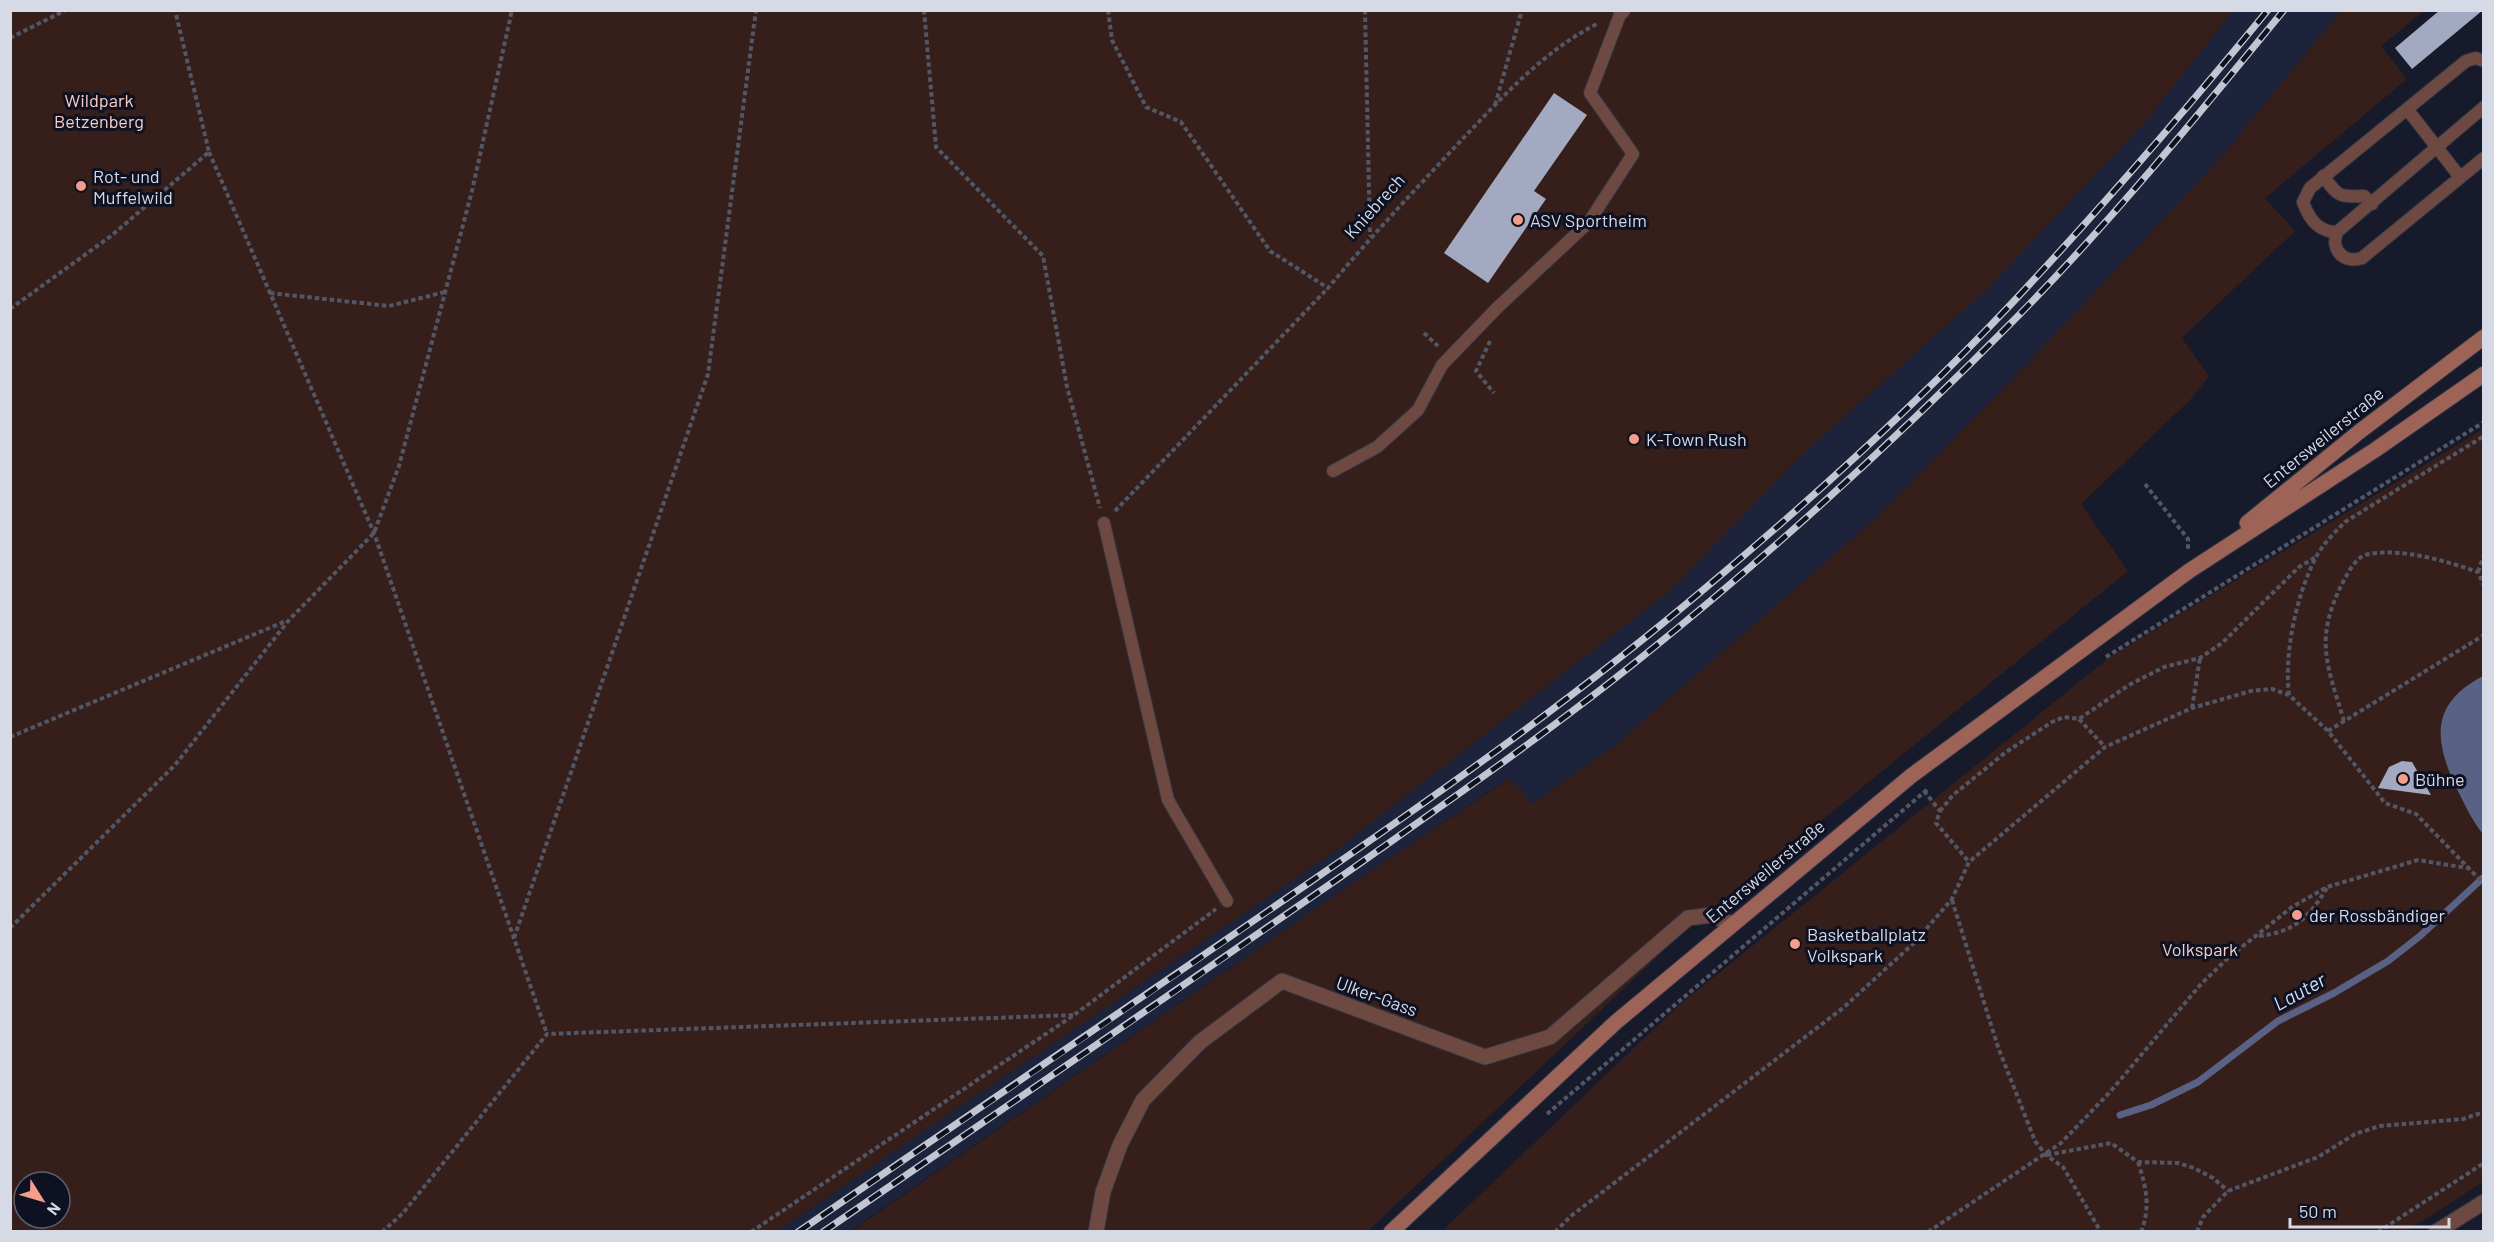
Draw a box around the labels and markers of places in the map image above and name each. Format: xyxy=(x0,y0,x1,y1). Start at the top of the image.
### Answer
place label: Rot- und Muffelwild xyxy=(93,165,173,208)
marker: Rot- und Muffelwild xyxy=(74,179,88,193)
place label: ASV Sportheim xyxy=(1530,209,1647,231)
marker: ASV Sportheim xyxy=(1511,213,1525,227)
place label: K-Town Rush xyxy=(1646,428,1747,450)
marker: K-Town Rush xyxy=(1627,432,1641,446)
place label: Bühne xyxy=(2415,768,2465,790)
marker: Bühne xyxy=(2396,772,2410,786)
place label: der Rossbändiger xyxy=(2309,904,2446,926)
marker: der Rossbändiger xyxy=(2290,908,2304,922)
place label: Basketballplatz Volkspark xyxy=(1807,923,1926,966)
marker: Basketballplatz Volkspark xyxy=(1788,937,1802,951)

